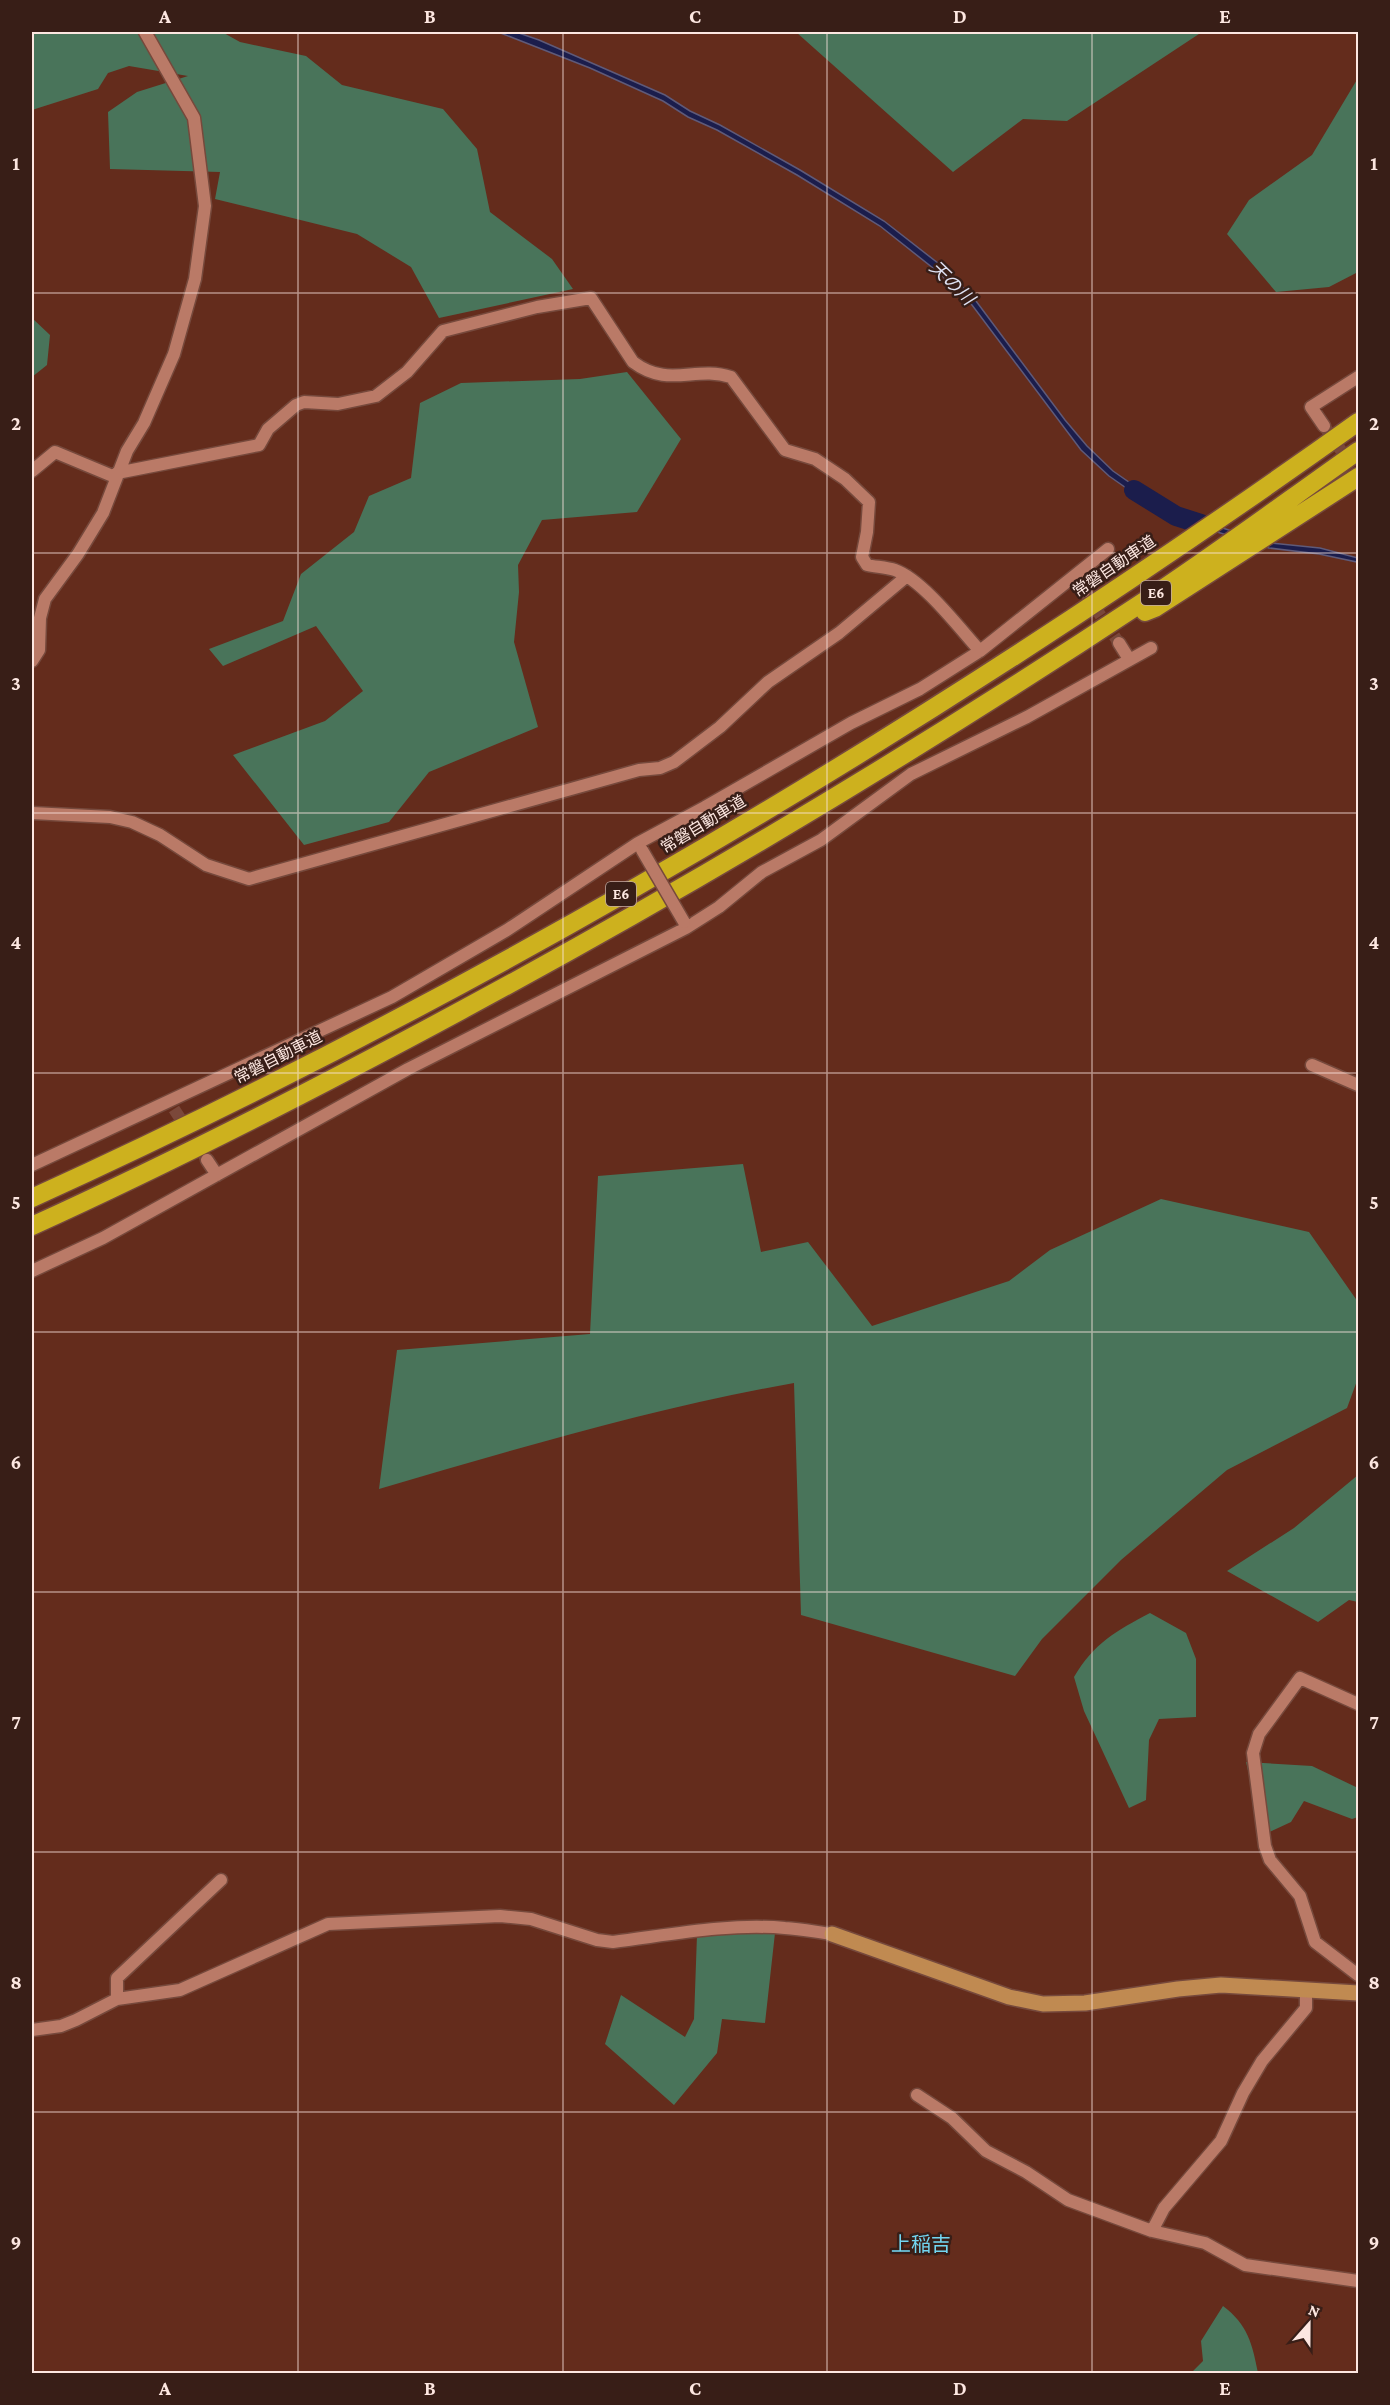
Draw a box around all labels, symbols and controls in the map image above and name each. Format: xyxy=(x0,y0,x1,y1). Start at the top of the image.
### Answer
text: A xyxy=(158,5,172,27)
text: B xyxy=(424,5,436,27)
text: C xyxy=(689,5,701,27)
text: D xyxy=(953,5,967,27)
text: E xyxy=(1219,5,1231,27)
text: 1 xyxy=(12,152,20,174)
text: 1 xyxy=(1370,152,1378,174)
water label: 天の川 xyxy=(926,257,980,310)
text: 2 xyxy=(11,412,21,434)
text: 2 xyxy=(1369,412,1379,434)
street label: 常磐自動車道 xyxy=(1069,532,1159,600)
road number: E6 xyxy=(1141,581,1171,605)
text: 3 xyxy=(11,672,21,694)
text: 3 xyxy=(1369,672,1379,694)
street label: 常磐自動車道 xyxy=(657,792,749,856)
road number: E6 xyxy=(606,882,636,906)
text: 4 xyxy=(11,931,22,953)
text: 4 xyxy=(1369,931,1380,953)
street label: 常磐自動車道 xyxy=(231,1028,325,1086)
text: 5 xyxy=(11,1191,21,1213)
text: 5 xyxy=(1369,1191,1379,1213)
text: 6 xyxy=(11,1451,21,1473)
text: 6 xyxy=(1369,1451,1379,1473)
text: 7 xyxy=(11,1711,21,1733)
text: 7 xyxy=(1369,1711,1379,1733)
text: 8 xyxy=(10,1971,22,1993)
text: 8 xyxy=(1368,1971,1380,1993)
text: 9 xyxy=(11,2231,21,2253)
text: 9 xyxy=(1369,2231,1379,2253)
district label: 上稲吉 xyxy=(891,2233,951,2255)
north arrow xyxy=(1279,2294,1339,2354)
text: N xyxy=(1306,2301,1322,2320)
text: A xyxy=(158,2377,172,2399)
text: B xyxy=(424,2377,436,2399)
text: C xyxy=(689,2377,701,2399)
text: D xyxy=(953,2377,967,2399)
text: E xyxy=(1219,2377,1231,2399)

